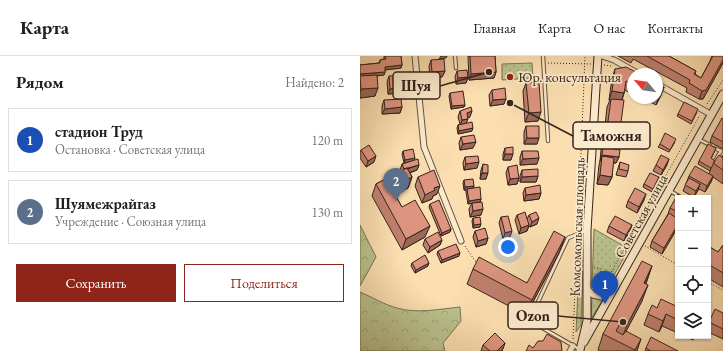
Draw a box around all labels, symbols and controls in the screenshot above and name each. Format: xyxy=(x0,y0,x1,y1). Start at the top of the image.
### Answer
text: Карта xyxy=(20,15,69,40)
text: Главная xyxy=(473,19,516,37)
text: Карта xyxy=(538,19,571,37)
text: О нас xyxy=(593,19,625,37)
text: Контакты xyxy=(647,19,703,37)
place label: Юр. консультация xyxy=(518,68,621,86)
north arrow xyxy=(627,68,663,104)
text: Рядом xyxy=(16,71,64,93)
callout: Шуя xyxy=(393,72,440,99)
marker: Юр. консультация xyxy=(505,72,515,82)
text: Найдено: 2 xyxy=(285,74,344,91)
text: Шуя xyxy=(401,76,431,95)
text: стадион Труд xyxy=(55,122,143,141)
callout: Таможня xyxy=(573,122,650,149)
text: Таможня xyxy=(580,126,642,145)
text: 1 xyxy=(27,132,33,149)
text: 120 m xyxy=(312,132,343,149)
text: Остановка · Советская улица xyxy=(55,141,205,158)
street label: Комсомольская площадь xyxy=(566,157,588,297)
pin: 2 xyxy=(383,168,409,201)
street label: Советская улица xyxy=(611,170,672,261)
text: Шуямежрайгаз xyxy=(55,194,156,213)
map controls xyxy=(675,195,711,339)
button: + xyxy=(675,195,711,231)
text: 2 xyxy=(27,204,33,221)
text: 130 m xyxy=(312,204,343,221)
text: Учреждение · Союзная улица xyxy=(55,213,206,230)
button: − xyxy=(675,231,711,267)
your location xyxy=(498,237,518,257)
button: Сохранить xyxy=(16,264,176,302)
button: Поделиться xyxy=(184,264,344,302)
button: locate xyxy=(675,267,711,303)
pin: 1 xyxy=(592,271,618,304)
callout: Ozon xyxy=(508,302,558,329)
button: layers xyxy=(675,303,711,339)
text: Ozon xyxy=(516,306,551,325)

